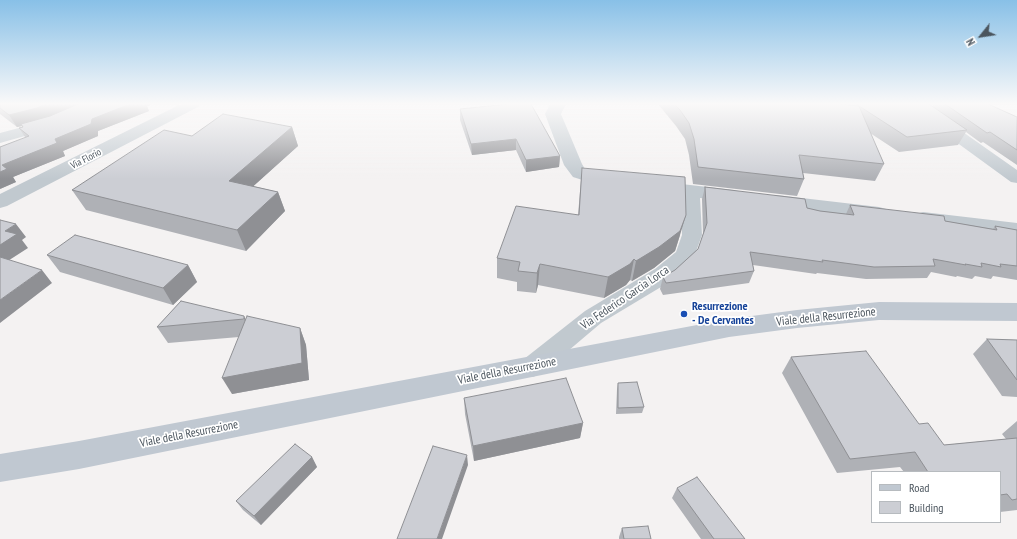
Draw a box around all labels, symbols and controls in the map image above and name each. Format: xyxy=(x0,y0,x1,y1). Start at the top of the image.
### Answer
north arrow xyxy=(961,16,1001,56)
text: N xyxy=(963,36,978,48)
street label: Via Florio xyxy=(69,146,103,172)
street label: Via Federico Garcia Lorca xyxy=(578,263,672,333)
place label: Resurrezione - De Cervantes xyxy=(692,300,754,328)
street label: Viale della Resurrezione xyxy=(776,305,876,329)
marker: Resurrezione - De Cervantes xyxy=(679,309,689,319)
street label: Viale della Resurrezione xyxy=(457,354,557,388)
street label: Viale della Resurrezione xyxy=(139,417,239,451)
legend xyxy=(871,471,1001,523)
text: Road xyxy=(909,480,929,495)
text: Building xyxy=(909,500,944,515)

